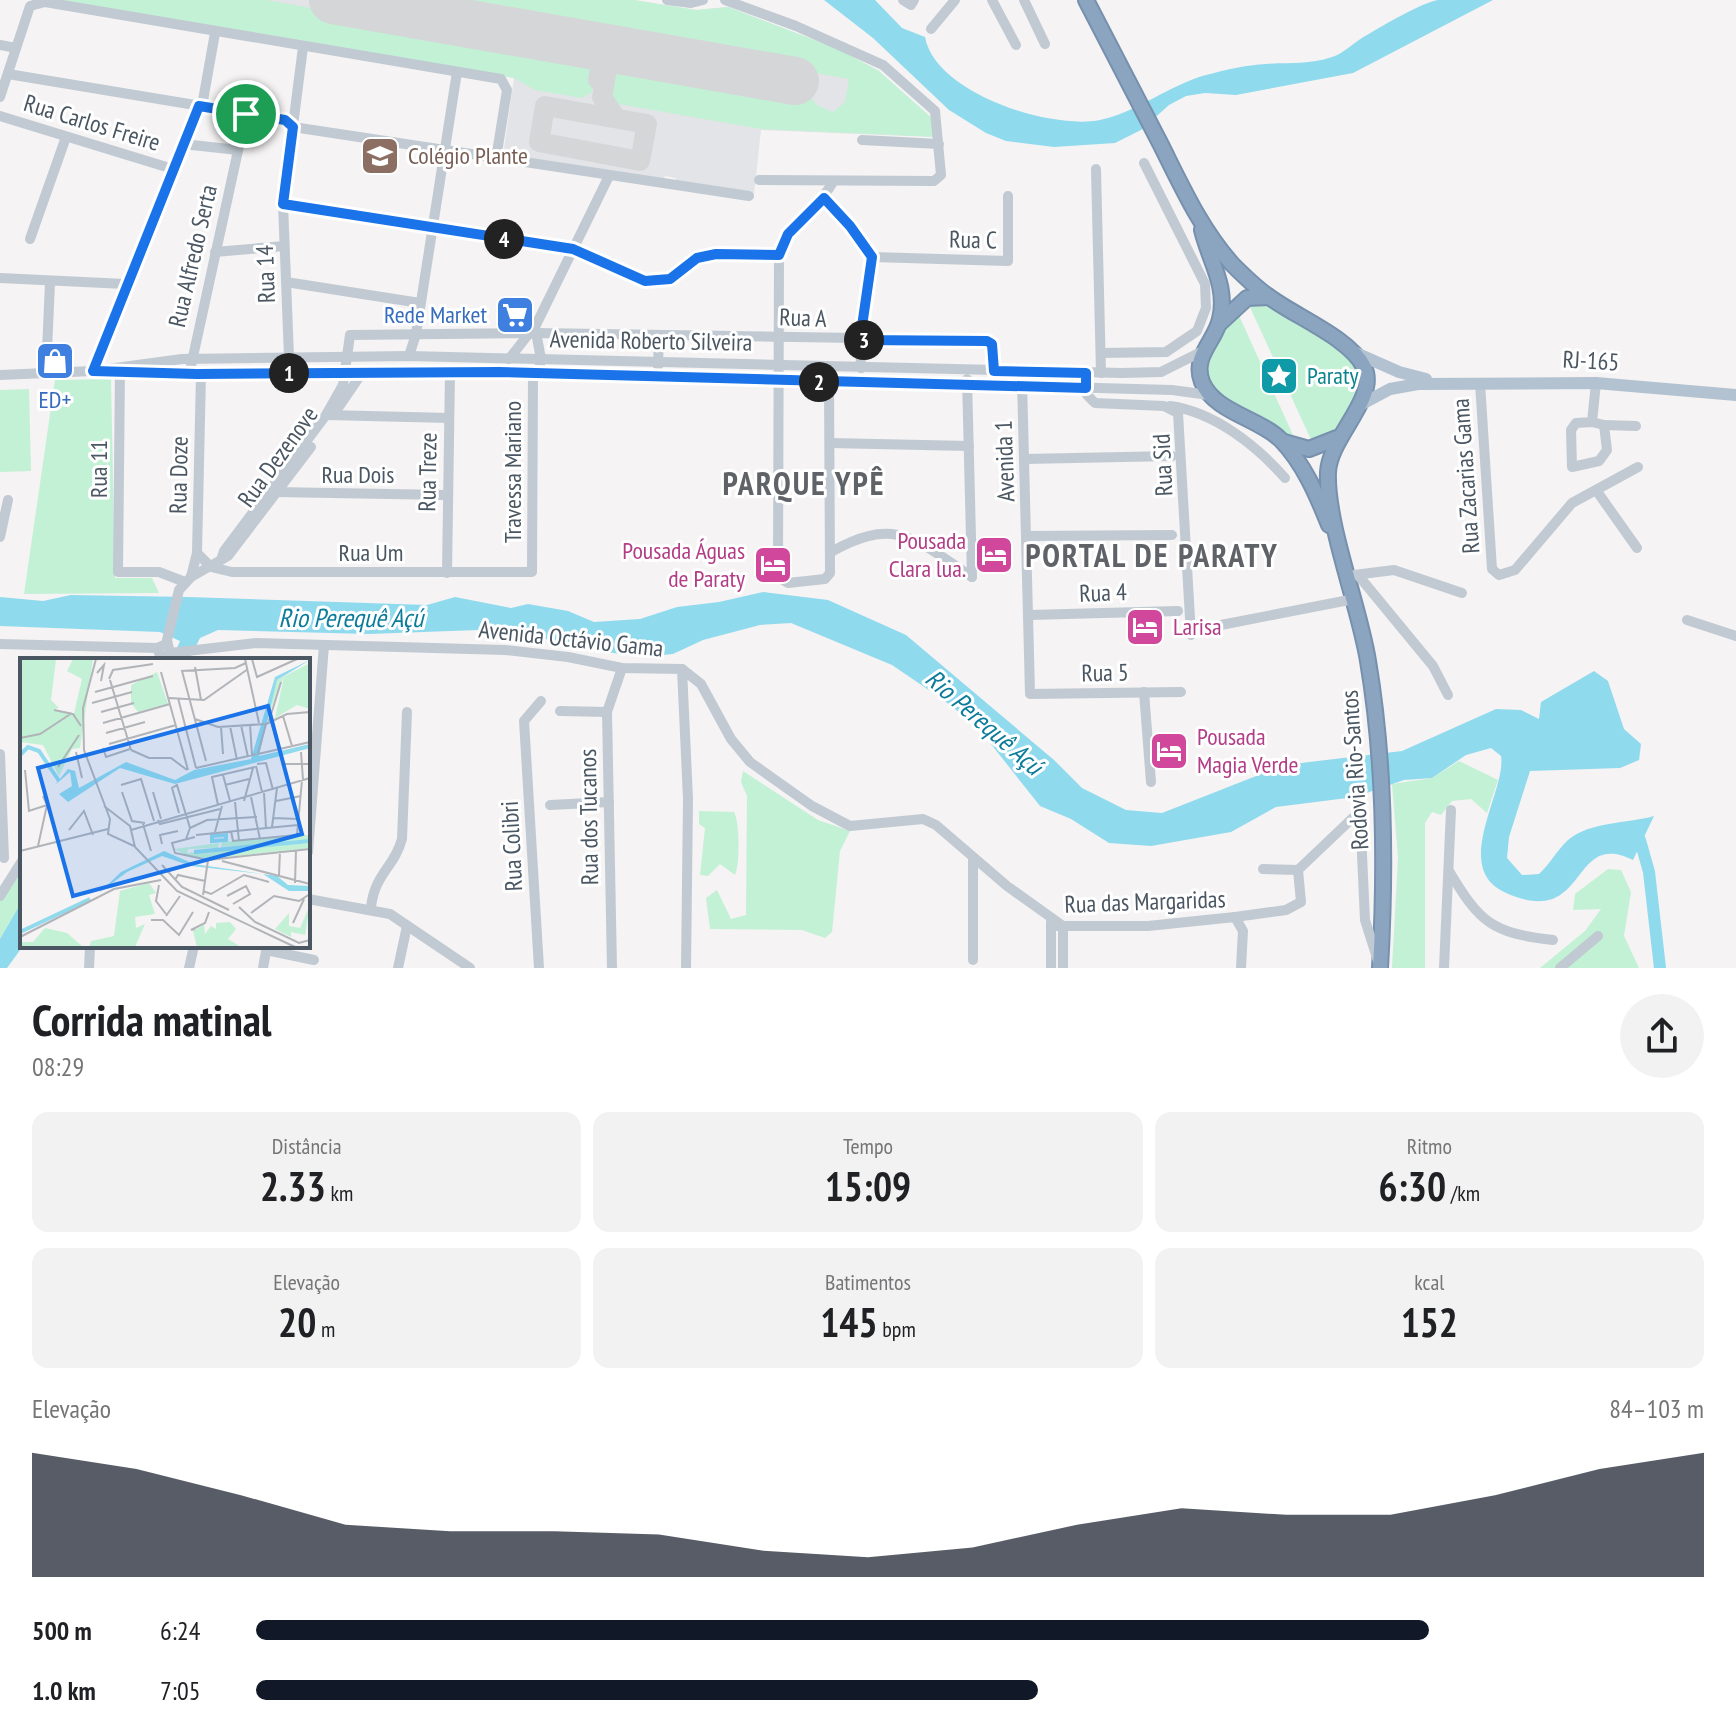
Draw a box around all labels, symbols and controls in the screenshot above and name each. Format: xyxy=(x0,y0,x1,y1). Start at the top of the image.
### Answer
pin xyxy=(212,80,280,148)
street label: Rua Carlos Freire xyxy=(20,87,164,158)
icon: arrive xyxy=(224,92,268,136)
school or university icon: Colégio Plante xyxy=(359,135,401,177)
place label: Colégio Plante xyxy=(408,140,528,171)
street label: Rua Alfredo Serta xyxy=(161,182,224,330)
pin: 4 xyxy=(484,219,524,259)
street label: Rua C xyxy=(949,224,997,255)
text: 4 xyxy=(499,225,509,253)
street label: Rua 14 xyxy=(249,244,282,304)
supermarket icon: Rede Market xyxy=(494,294,536,336)
place label: Rede Market xyxy=(384,299,487,330)
street label: Rua A xyxy=(779,301,828,334)
pin: 3 xyxy=(844,320,884,360)
street label: Avenida Roberto Silveira xyxy=(549,323,753,358)
text: 3 xyxy=(859,326,869,354)
shop icon: ED+ xyxy=(34,340,76,382)
street label: RJ-165 xyxy=(1562,344,1620,377)
pin: 1 xyxy=(269,353,309,393)
place icon: Paraty xyxy=(1258,355,1300,397)
text: 1 xyxy=(284,359,294,387)
place label: Paraty xyxy=(1307,360,1358,391)
pin: 2 xyxy=(799,362,839,402)
text: 2 xyxy=(814,368,824,396)
place label: ED+ xyxy=(39,384,71,415)
street label: Rua Zacarias Gama xyxy=(1445,397,1486,555)
street label: Rua Dezenove xyxy=(231,400,325,513)
street label: Travessa Mariano xyxy=(497,401,528,543)
street label: Avenida 1 xyxy=(988,420,1021,502)
street label: Rua Treze xyxy=(411,432,444,512)
street label: Rua Sid xyxy=(1145,433,1180,497)
street label: Rua Doze xyxy=(162,436,195,514)
street label: Rua 11 xyxy=(83,440,114,498)
street label: Rua Dois xyxy=(322,459,394,490)
district label: PARQUE YPÊ xyxy=(722,462,886,504)
place label: Pousada Clara lua. xyxy=(889,525,966,584)
hotel icon: Pousada Clara lua. xyxy=(973,534,1015,576)
district label: PORTAL DE PARATY xyxy=(1025,534,1279,576)
place label: Pousada Águas de Paraty xyxy=(622,535,745,594)
street label: Rua Um xyxy=(339,537,403,568)
hotel icon: Pousada Águas de Paraty xyxy=(752,544,794,586)
street label: Rua 4 xyxy=(1079,576,1127,609)
water label: Rio Perequê Açú xyxy=(279,601,425,634)
hotel icon: Larisa xyxy=(1124,606,1166,648)
place label: Larisa xyxy=(1173,611,1222,642)
street label: Avenida Octávio Gama xyxy=(477,613,665,664)
street label: Rua 5 xyxy=(1081,657,1129,688)
inset map xyxy=(20,658,310,948)
water label: Rio Perequê Açú xyxy=(919,662,1051,783)
street label: Rodovia Rio-Santos xyxy=(1333,689,1376,851)
place label: Pousada Magia Verde xyxy=(1197,721,1298,780)
hotel icon: Pousada Magia Verde xyxy=(1148,730,1190,772)
street label: Rua dos Tucanos xyxy=(572,749,605,885)
street label: Rua Colibri xyxy=(494,800,529,892)
street label: Rua das Margaridas xyxy=(1064,883,1226,920)
text: Corrida matinal xyxy=(32,991,272,1048)
button: share xyxy=(1620,994,1704,1078)
text: 08:29 xyxy=(32,1050,84,1083)
text: Distância xyxy=(272,1132,342,1160)
text: Tempo xyxy=(843,1132,893,1160)
text: Ritmo xyxy=(1407,1132,1452,1160)
text: 2.33 xyxy=(260,1160,326,1212)
text: 15:09 xyxy=(825,1160,911,1212)
text: 6:30 xyxy=(1379,1160,1446,1212)
text: km xyxy=(326,1179,353,1207)
text: /km xyxy=(1446,1179,1480,1207)
text: Elevação xyxy=(273,1268,340,1296)
text: Batimentos xyxy=(825,1268,911,1296)
text: kcal xyxy=(1414,1268,1444,1296)
text: 20 xyxy=(278,1296,316,1348)
text: 145 xyxy=(820,1296,878,1348)
text: 152 xyxy=(1401,1296,1458,1348)
text: m xyxy=(316,1315,335,1343)
text: bpm xyxy=(878,1315,916,1343)
text: Elevação xyxy=(32,1392,111,1425)
text: 84–103 m xyxy=(1609,1392,1704,1425)
text: 500 m xyxy=(32,1614,92,1647)
text: 6:24 xyxy=(160,1614,200,1647)
text: 1.0 km xyxy=(32,1674,96,1707)
text: 7:05 xyxy=(160,1674,200,1707)

